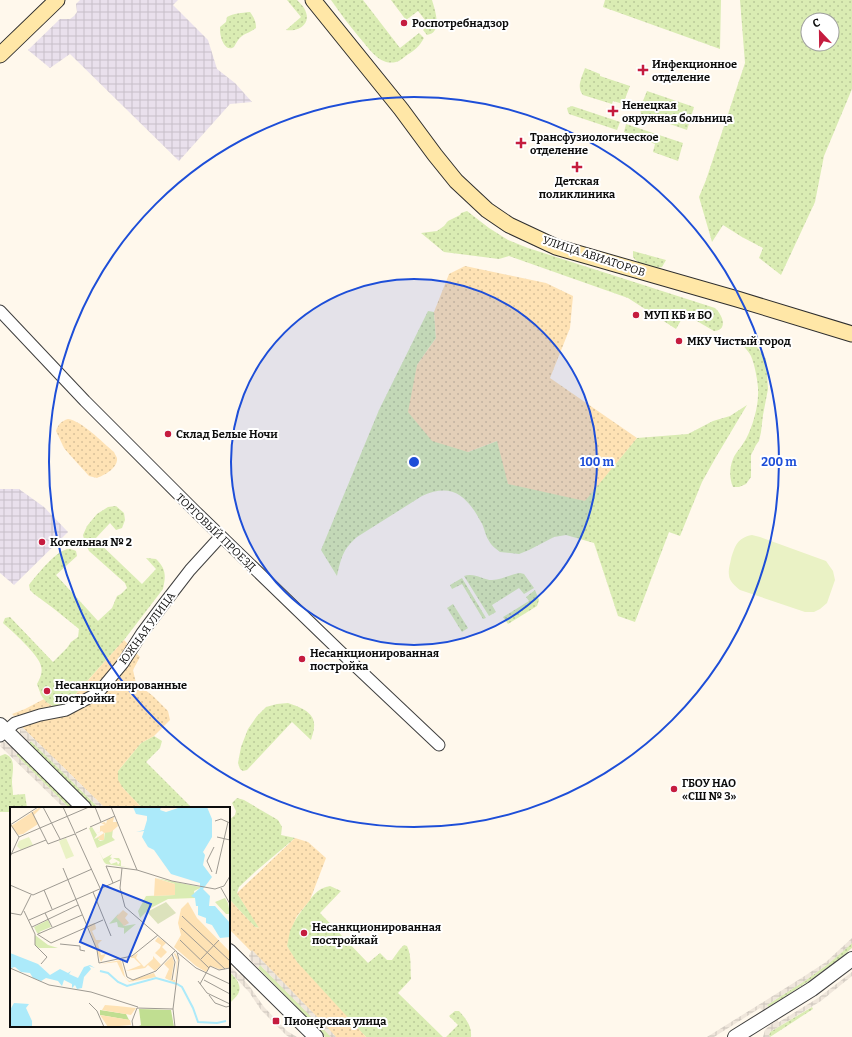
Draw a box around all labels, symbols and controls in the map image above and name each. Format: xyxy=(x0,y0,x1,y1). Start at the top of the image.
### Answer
north arrow xyxy=(800,12,840,52)
text: С xyxy=(811,16,822,31)
place label: Роспотребнадзор xyxy=(412,17,509,30)
marker: Роспотребнадзор xyxy=(399,18,409,28)
place label: Инфекционное отделение xyxy=(652,58,737,84)
marker: Инфекционное отделение xyxy=(637,64,649,76)
place label: Ненецкая окружная больница xyxy=(622,99,734,125)
marker: Ненецкая окружная больница xyxy=(607,105,619,117)
place label: Трансфузиологическое отделение xyxy=(530,131,659,157)
marker: Трансфузиологическое отделение xyxy=(515,137,527,149)
marker: Детская поликлиника xyxy=(571,161,583,173)
place label: Детская поликлиника xyxy=(539,175,616,201)
street label: УЛИЦА АВИАТОРОВ xyxy=(541,234,647,279)
place label: МУП КБ и БО xyxy=(644,309,712,322)
marker: МУП КБ и БО xyxy=(631,310,641,320)
place label: МКУ Чистый город xyxy=(687,335,791,348)
marker: МКУ Чистый город xyxy=(674,336,684,346)
place label: Склад Белые Ночи xyxy=(176,428,278,441)
marker: Склад Белые Ночи xyxy=(163,429,173,439)
centre of rings xyxy=(407,455,421,469)
text: 100 m xyxy=(580,455,615,469)
text: 200 m xyxy=(761,455,797,469)
street label: ТОРГОВЫЙ ПРОЕЗД xyxy=(173,491,259,574)
place label: Котельная № 2 xyxy=(50,536,132,549)
marker: Котельная № 2 xyxy=(37,537,47,547)
street label: ЮЖНАЯ УЛИЦА xyxy=(117,589,178,667)
place label: Несанкционированная постройка xyxy=(310,647,440,673)
marker: Несанкционированная постройка xyxy=(297,654,307,664)
place label: Несанкционированные постройки xyxy=(55,679,187,705)
marker: Несанкционированные постройки xyxy=(42,686,52,696)
place label: ГБОУ НАО «СШ № 3» xyxy=(682,777,737,803)
marker: ГБОУ НАО «СШ № 3» xyxy=(669,784,679,794)
inset map xyxy=(10,807,230,1027)
place label: Несанкционированная постройкай xyxy=(312,921,442,947)
marker: Несанкционированная постройкай xyxy=(299,928,309,938)
place label: Пионерская улица xyxy=(284,1015,387,1028)
marker: Пионерская улица xyxy=(271,1016,281,1026)

